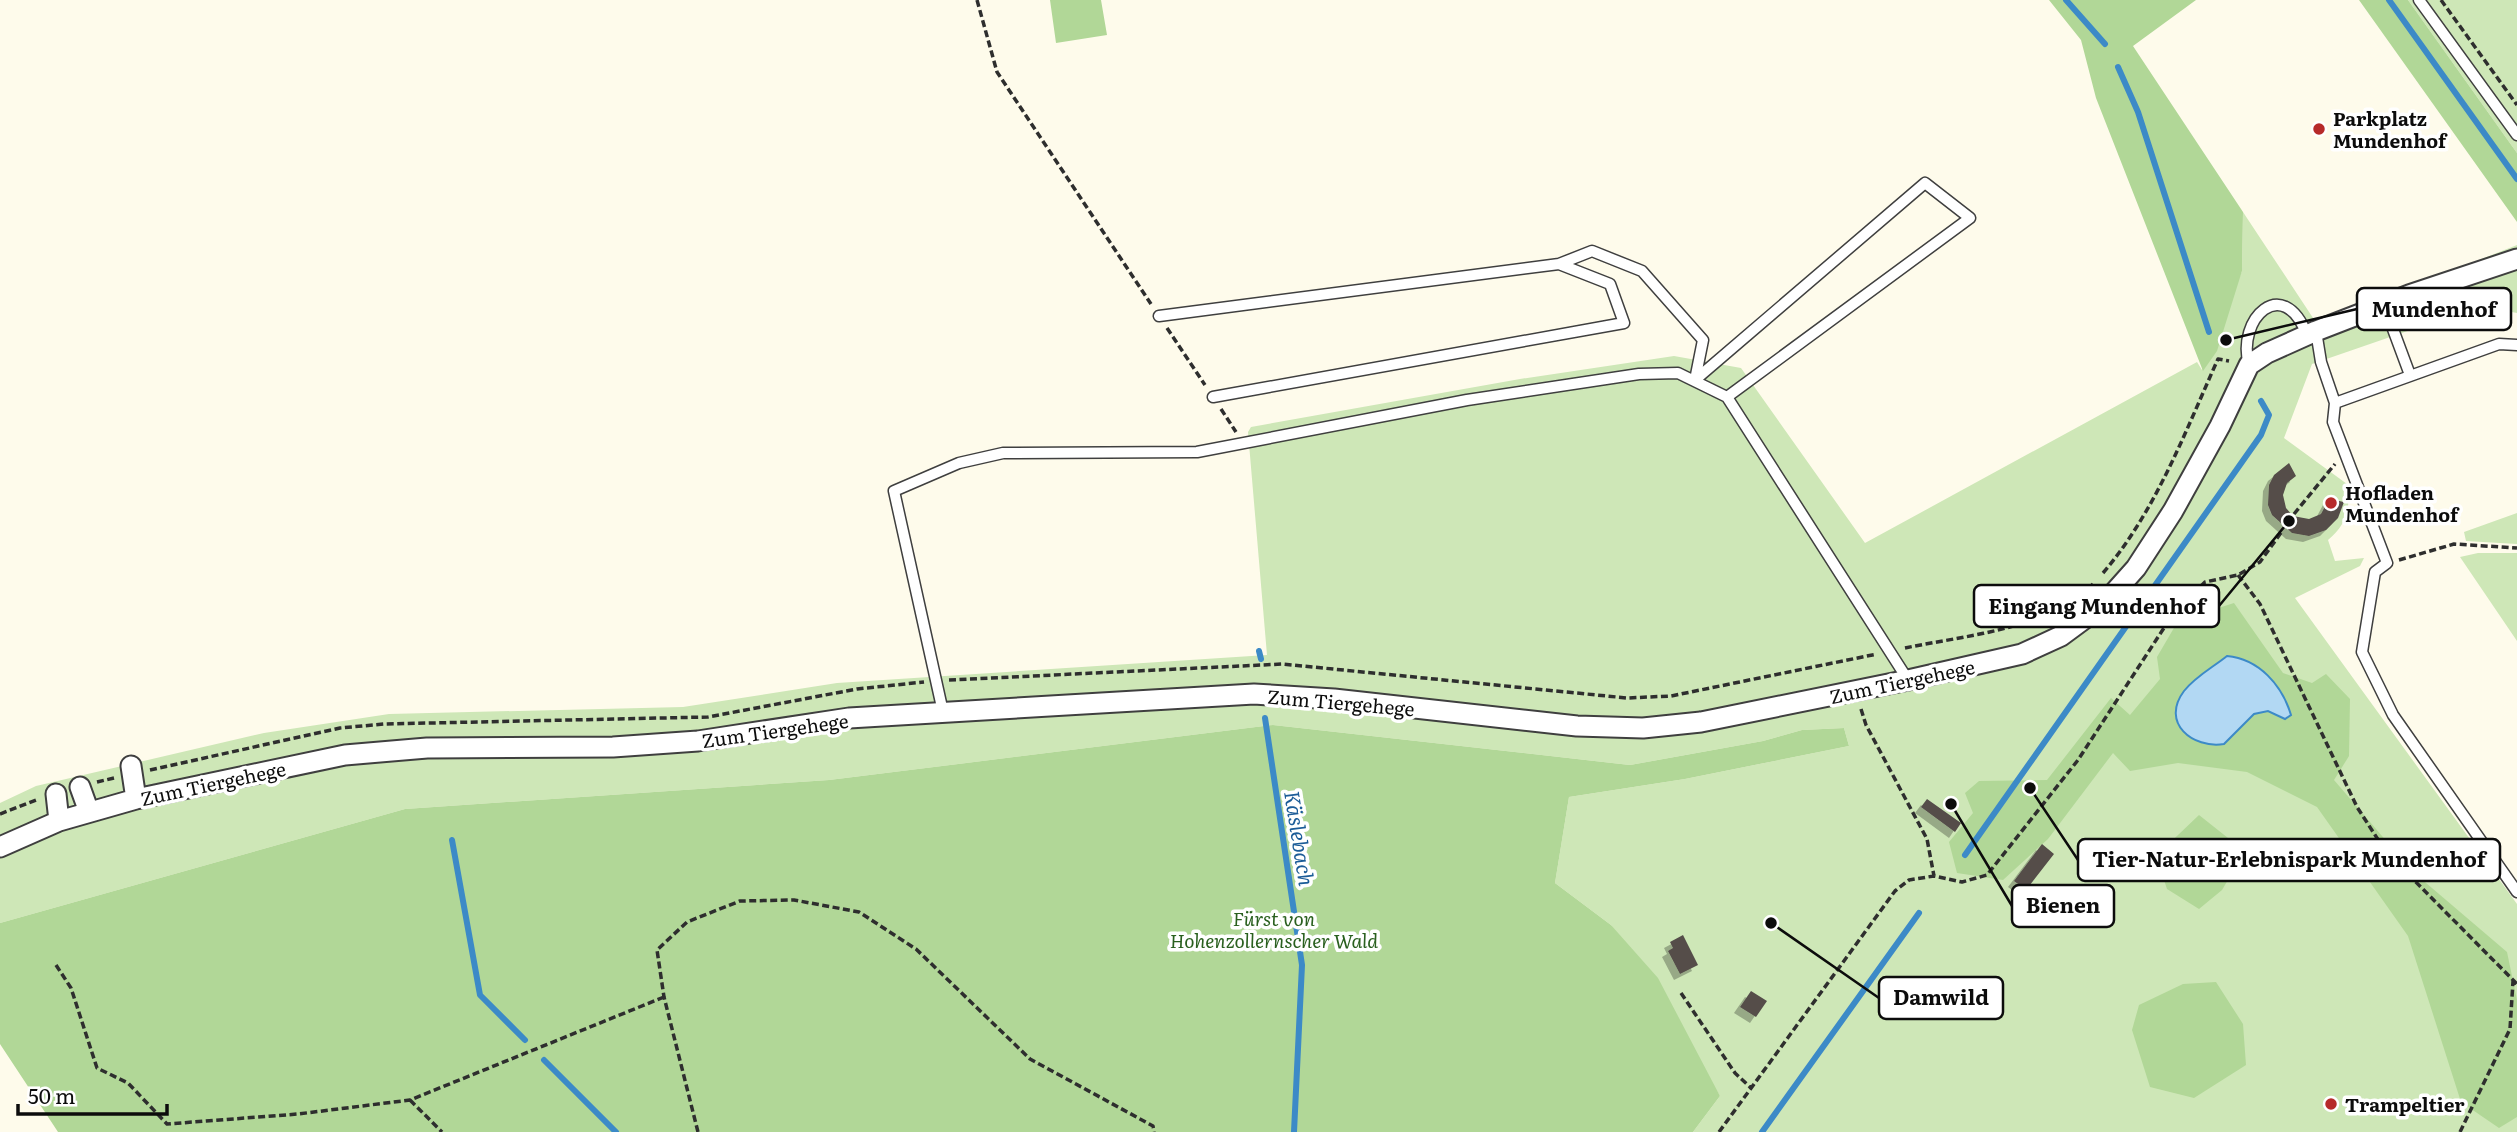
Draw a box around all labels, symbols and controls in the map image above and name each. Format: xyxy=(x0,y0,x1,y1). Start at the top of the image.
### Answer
place label: Parkplatz Mundenhof xyxy=(2333,104,2448,154)
marker: Parkplatz Mundenhof xyxy=(2311,121,2327,137)
callout: Mundenhof xyxy=(2357,288,2511,330)
text: Mundenhof xyxy=(2371,292,2499,323)
place label: Hofladen Mundenhof xyxy=(2345,478,2460,528)
marker: Hofladen Mundenhof xyxy=(2323,495,2339,511)
callout: Eingang Mundenhof xyxy=(1974,585,2219,627)
text: Eingang Mundenhof xyxy=(1988,589,2208,620)
street label: Zum Tiergehege xyxy=(1827,652,1977,710)
street label: Zum Tiergehege xyxy=(1266,682,1416,722)
street label: Zum Tiergehege xyxy=(700,706,850,754)
street label: Zum Tiergehege xyxy=(138,754,288,812)
water label: Käslebach xyxy=(1278,788,1324,888)
callout: Tier-Natur-Erlebnispark Mundenhof xyxy=(2078,839,2500,881)
text: Tier-Natur-Erlebnispark Mundenhof xyxy=(2092,842,2488,873)
callout: Bienen xyxy=(2012,885,2114,927)
text: Bienen xyxy=(2026,888,2101,919)
park label: Fürst von Hohenzollernscher Wald xyxy=(1170,904,1378,954)
callout: Damwild xyxy=(1879,977,2003,1019)
text: Damwild xyxy=(1893,980,1989,1011)
scale bar xyxy=(18,1072,166,1116)
text: 50 m xyxy=(28,1079,75,1110)
place label: Trampeltier xyxy=(2345,1090,2465,1118)
marker: Trampeltier xyxy=(2323,1096,2339,1112)

